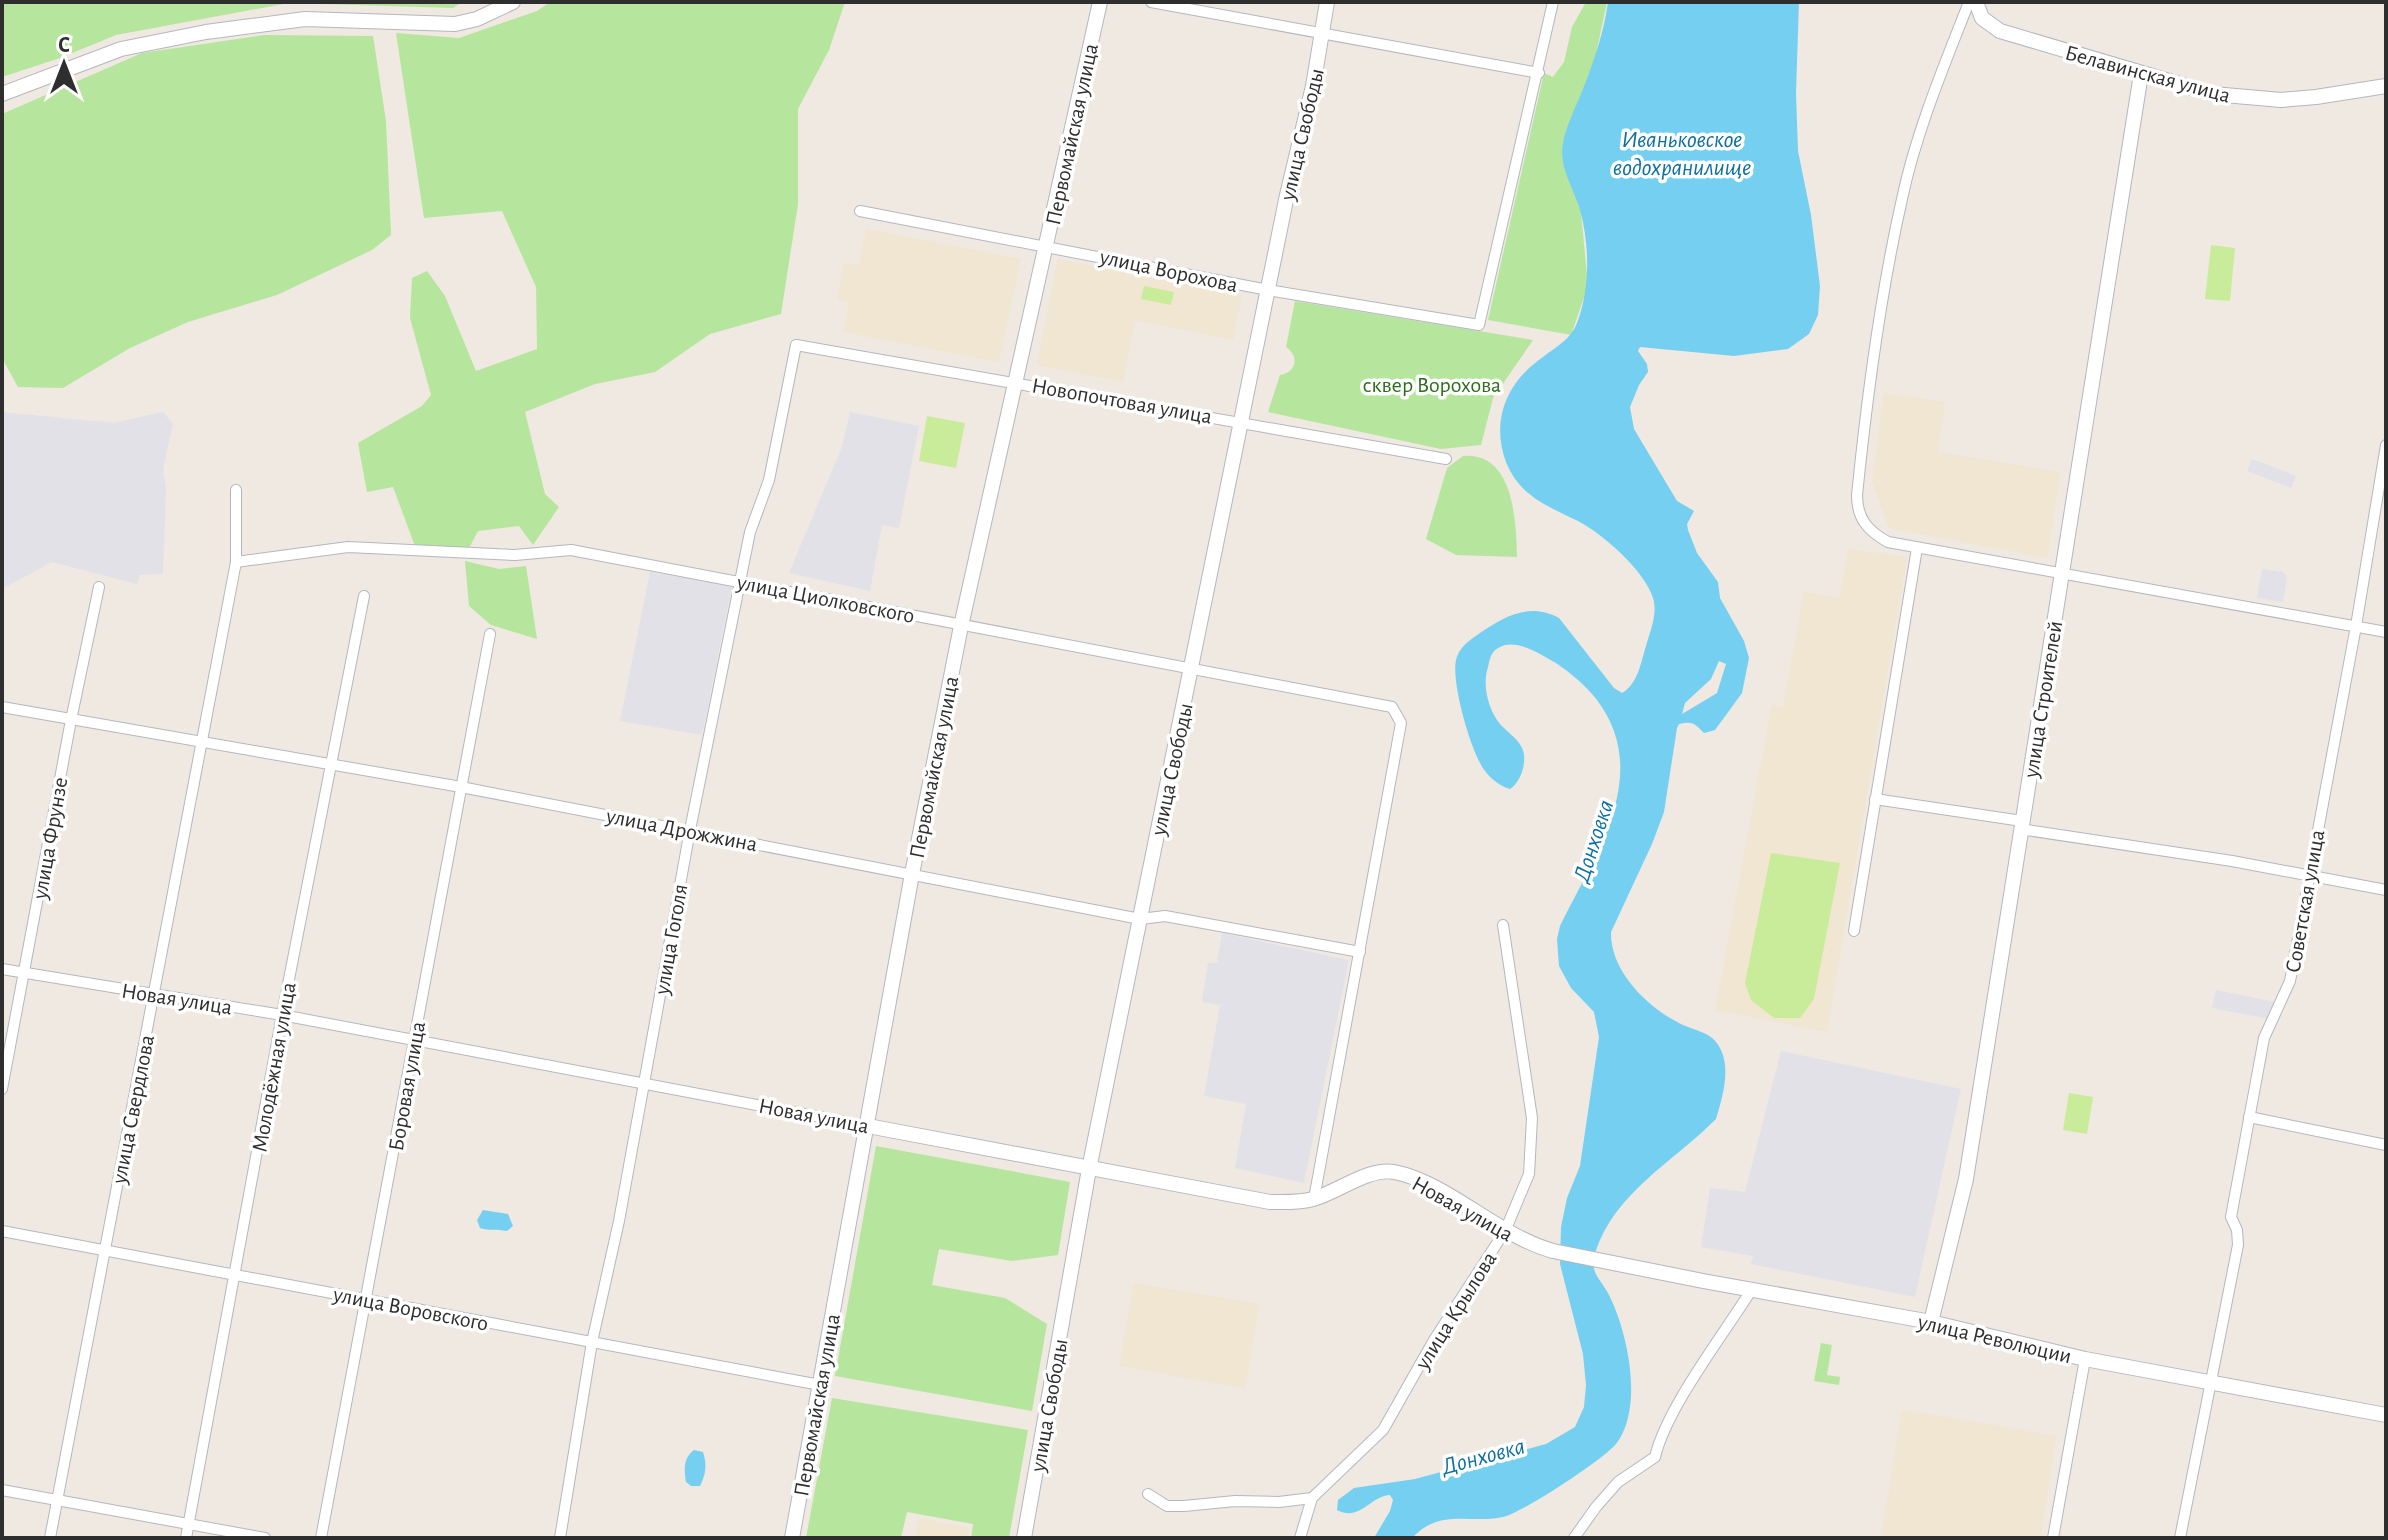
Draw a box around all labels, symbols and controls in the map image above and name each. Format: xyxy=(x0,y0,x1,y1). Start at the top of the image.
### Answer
north arrow xyxy=(24,24,104,104)
text: С xyxy=(58,34,70,56)
street label: Первомайская улица xyxy=(1042,41,1102,227)
street label: Белавинская улица xyxy=(2063,41,2233,107)
street label: улица Свободы xyxy=(1276,66,1328,203)
water label: Иваньковское водохранилище xyxy=(1613,128,1751,180)
street label: улица Ворохова xyxy=(1097,245,1240,296)
street label: Новопочтовая улица xyxy=(1030,374,1214,428)
park label: сквер Ворохова xyxy=(1363,374,1501,396)
street label: улица Циолковского xyxy=(734,571,916,627)
street label: улица Строителей xyxy=(2020,619,2066,780)
street label: Первомайская улица xyxy=(906,674,962,860)
street label: улица Свободы xyxy=(1147,701,1197,838)
street label: улица Фрунзе xyxy=(28,776,72,902)
water label: Донховка xyxy=(1569,797,1619,887)
street label: улица Дрожжина xyxy=(603,804,759,855)
street label: Советская улица xyxy=(2282,828,2328,974)
street label: улица Гоголя xyxy=(650,882,692,997)
street label: Новая улица xyxy=(120,979,234,1019)
street label: Молодёжная улица xyxy=(248,981,300,1154)
street label: Боровая улица xyxy=(385,1020,429,1153)
street label: улица Свердлова xyxy=(108,1033,158,1187)
street label: Новая улица xyxy=(757,1095,871,1137)
street label: Новая улица xyxy=(1408,1172,1517,1246)
street label: улица Крылова xyxy=(1410,1248,1501,1374)
street label: улица Воровского xyxy=(330,1283,490,1335)
street label: улица Революции xyxy=(1915,1310,2074,1367)
street label: Первомайская улица xyxy=(790,1312,844,1498)
street label: улица Свободы xyxy=(1026,1337,1072,1474)
water label: Донховка xyxy=(1438,1434,1528,1480)

